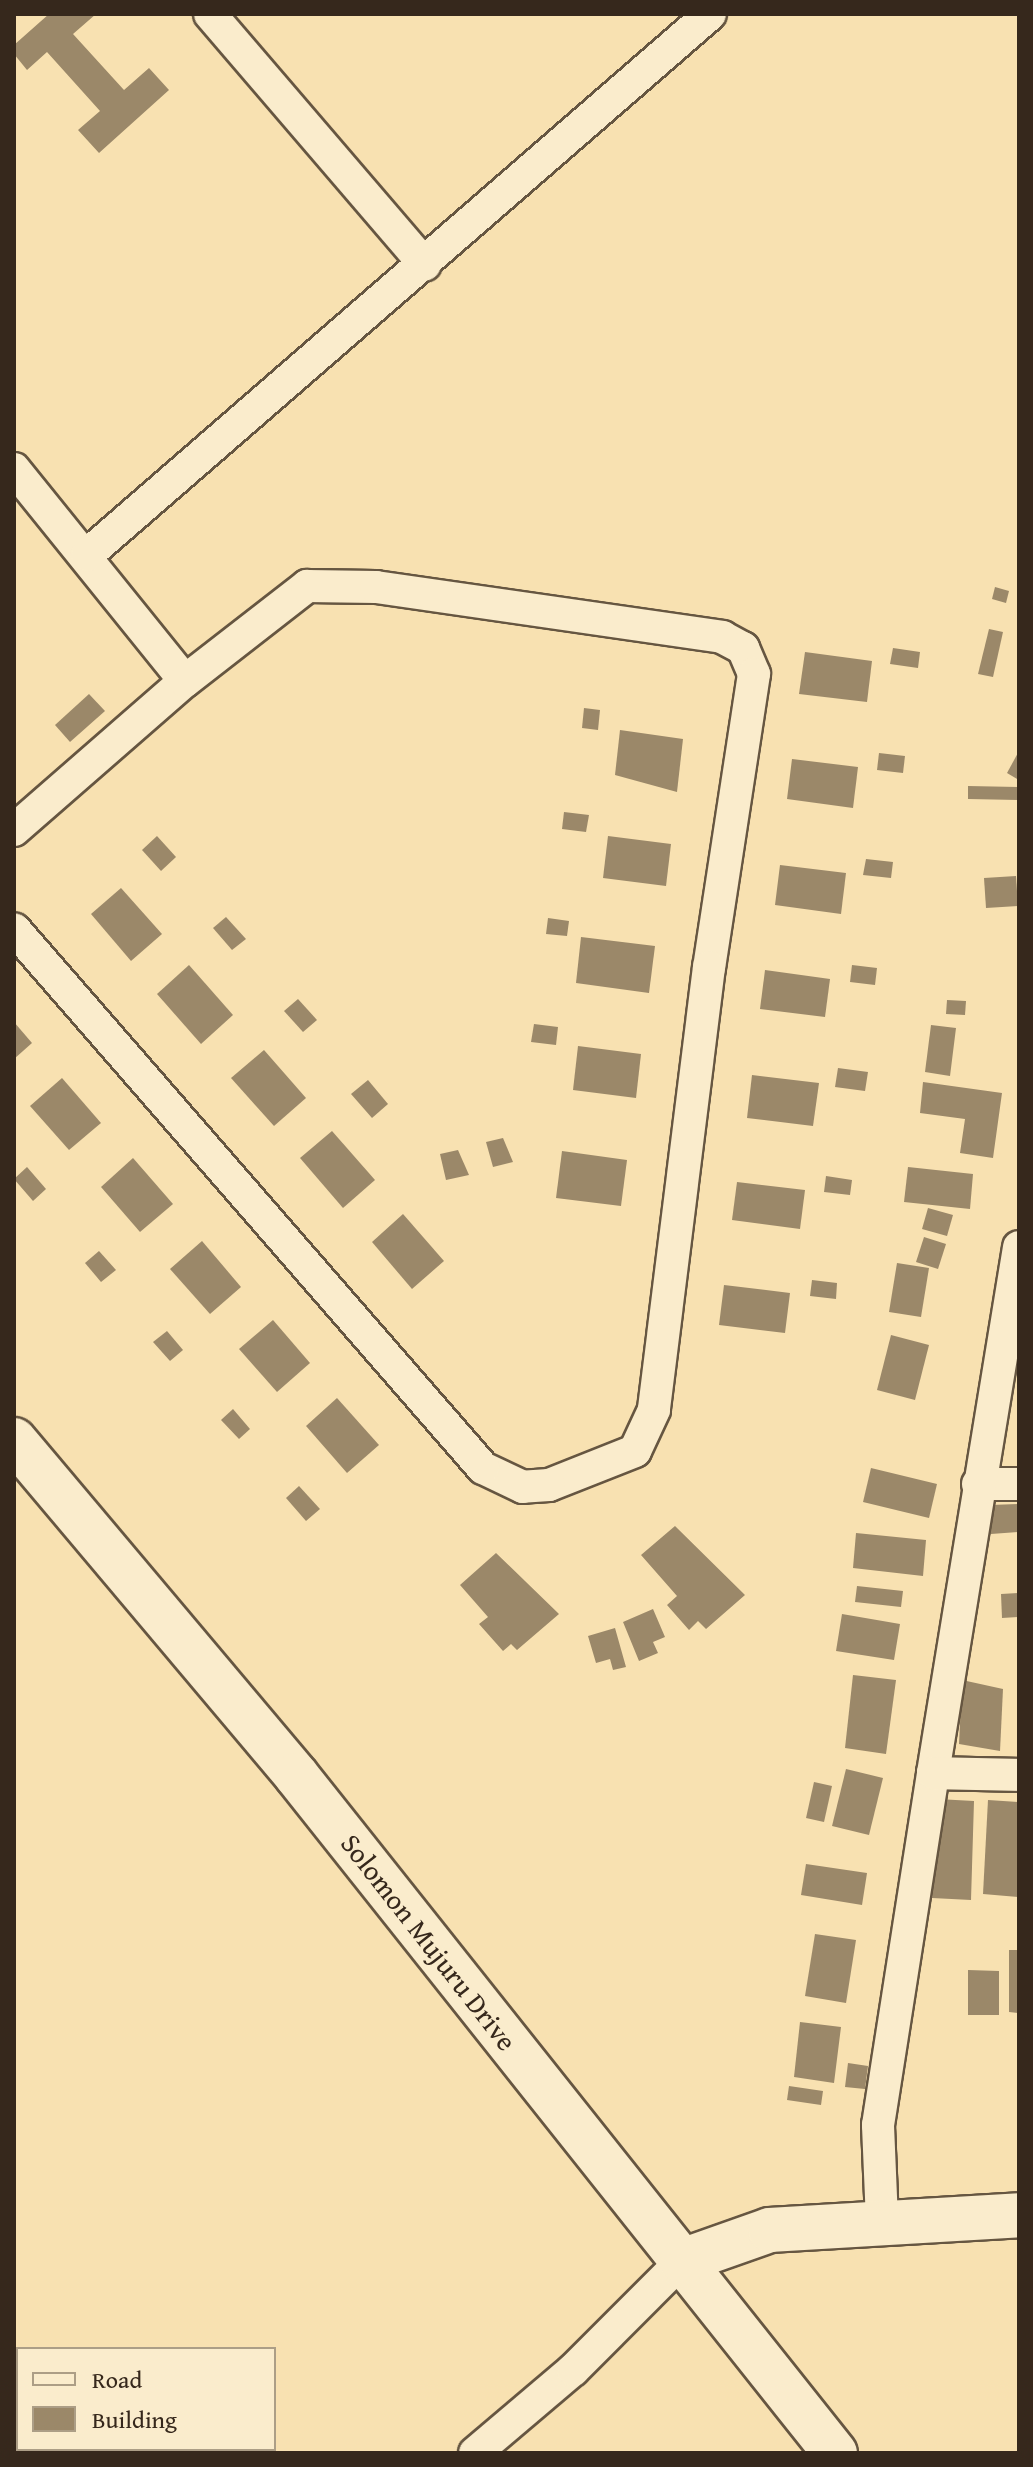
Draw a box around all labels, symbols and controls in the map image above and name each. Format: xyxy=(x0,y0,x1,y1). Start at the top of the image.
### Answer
street label: Solomon Mujuru Drive xyxy=(334,1827,524,2057)
legend xyxy=(16,2347,276,2451)
text: Road xyxy=(92,2362,142,2397)
text: Building xyxy=(92,2402,177,2437)

